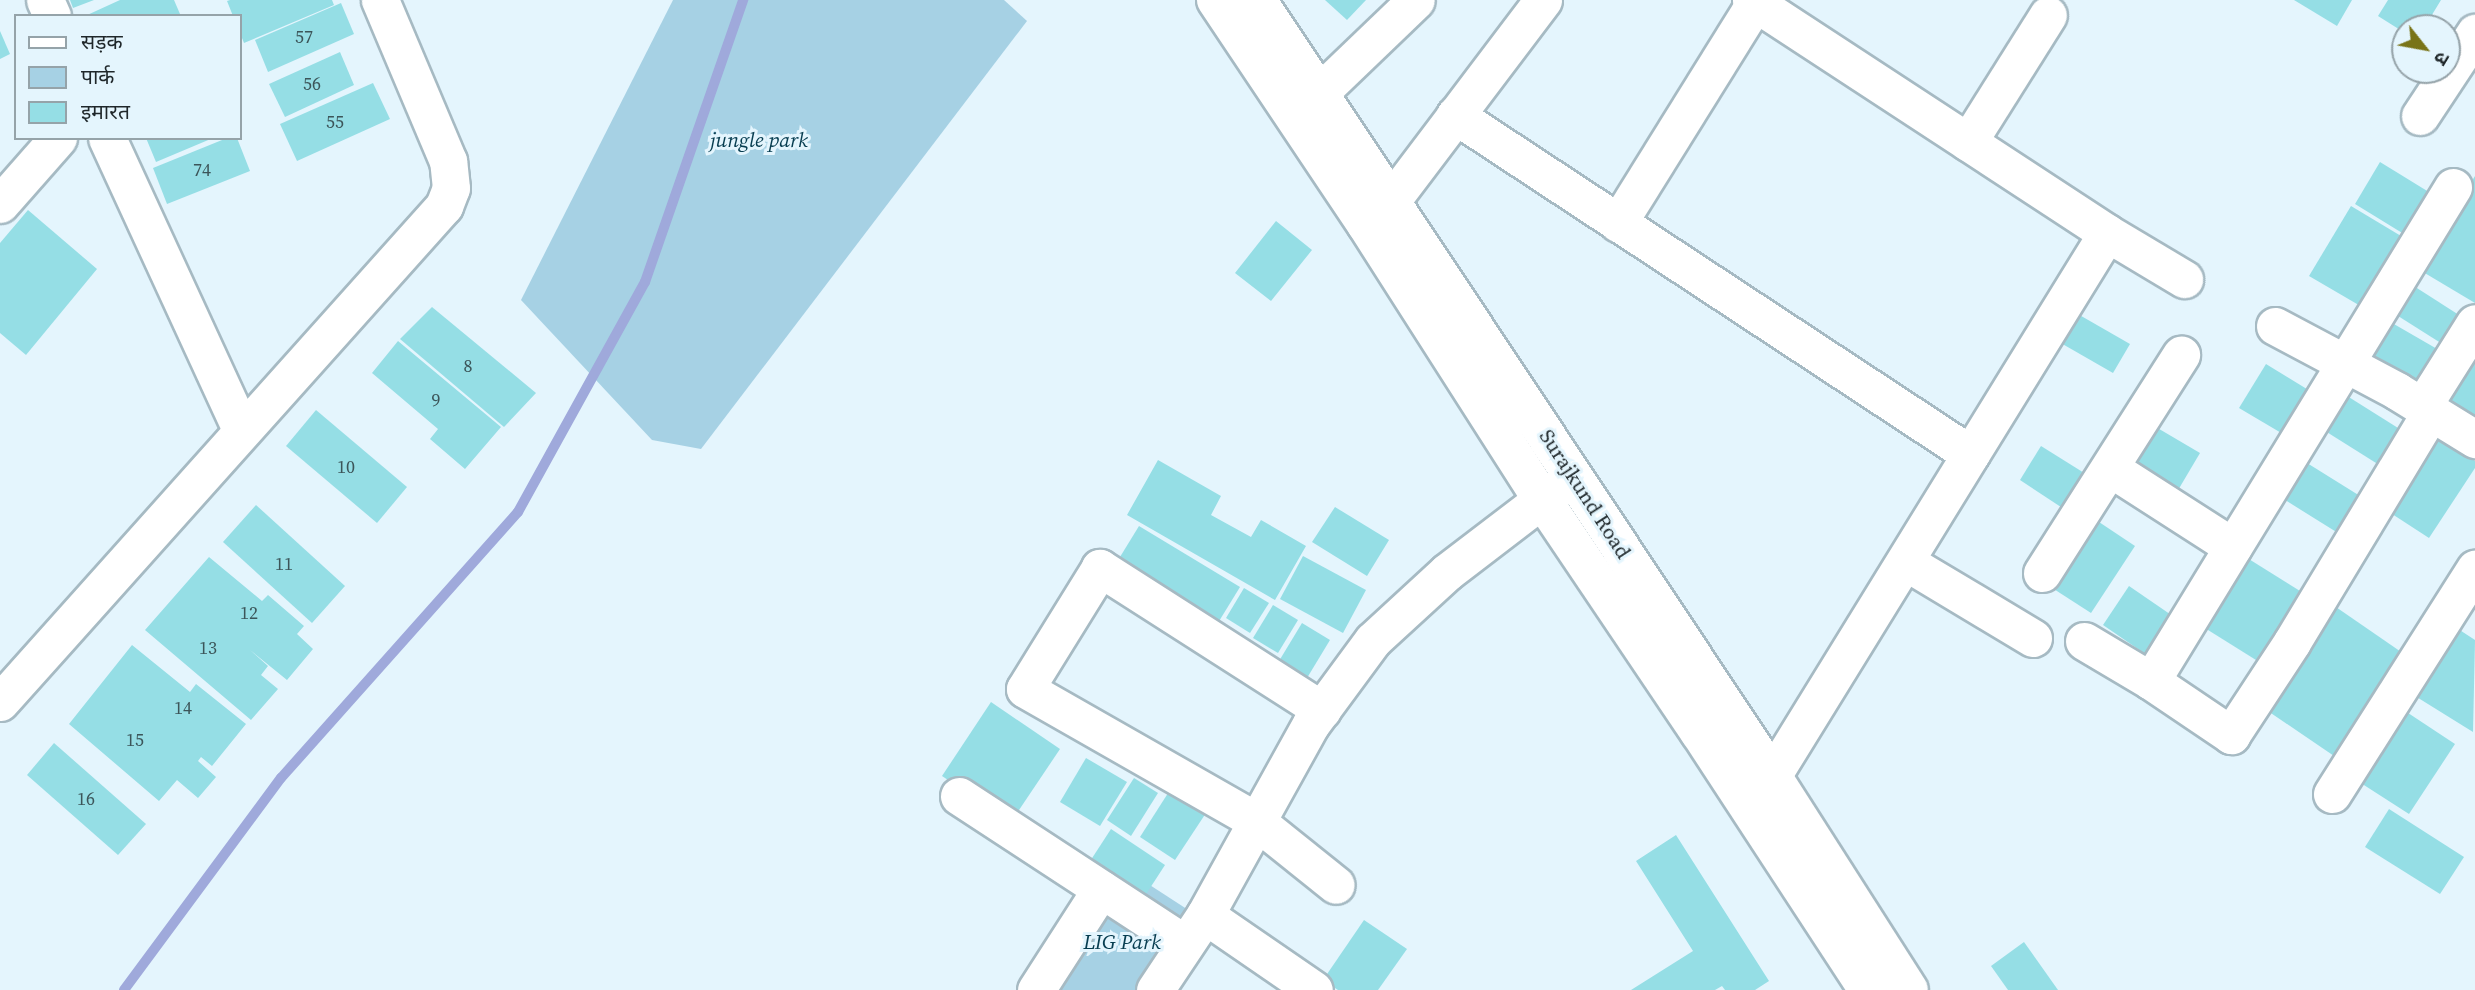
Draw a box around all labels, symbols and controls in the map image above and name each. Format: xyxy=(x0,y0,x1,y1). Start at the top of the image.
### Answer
legend xyxy=(14,14,242,140)
north arrow xyxy=(2391,14,2461,84)
house number: 57 xyxy=(295,26,313,48)
text: सड़क xyxy=(81,27,123,56)
text: उ xyxy=(2428,47,2456,70)
text: पार्क xyxy=(81,62,115,91)
house number: 56 xyxy=(303,73,321,95)
text: इमारत xyxy=(81,97,130,126)
house number: 55 xyxy=(326,111,344,133)
park label: jungle park xyxy=(710,127,808,153)
house number: 74 xyxy=(193,159,211,181)
house number: 8 xyxy=(464,355,472,377)
house number: 9 xyxy=(432,389,440,411)
street label: Surajkund Road xyxy=(1534,425,1636,563)
house number: 10 xyxy=(337,456,355,478)
house number: 11 xyxy=(275,553,293,575)
house number: 12 xyxy=(240,602,258,624)
house number: 13 xyxy=(199,637,217,659)
house number: 14 xyxy=(174,697,192,719)
house number: 15 xyxy=(126,729,144,751)
house number: 16 xyxy=(77,788,95,810)
park label: LIG Park xyxy=(1083,929,1161,955)

